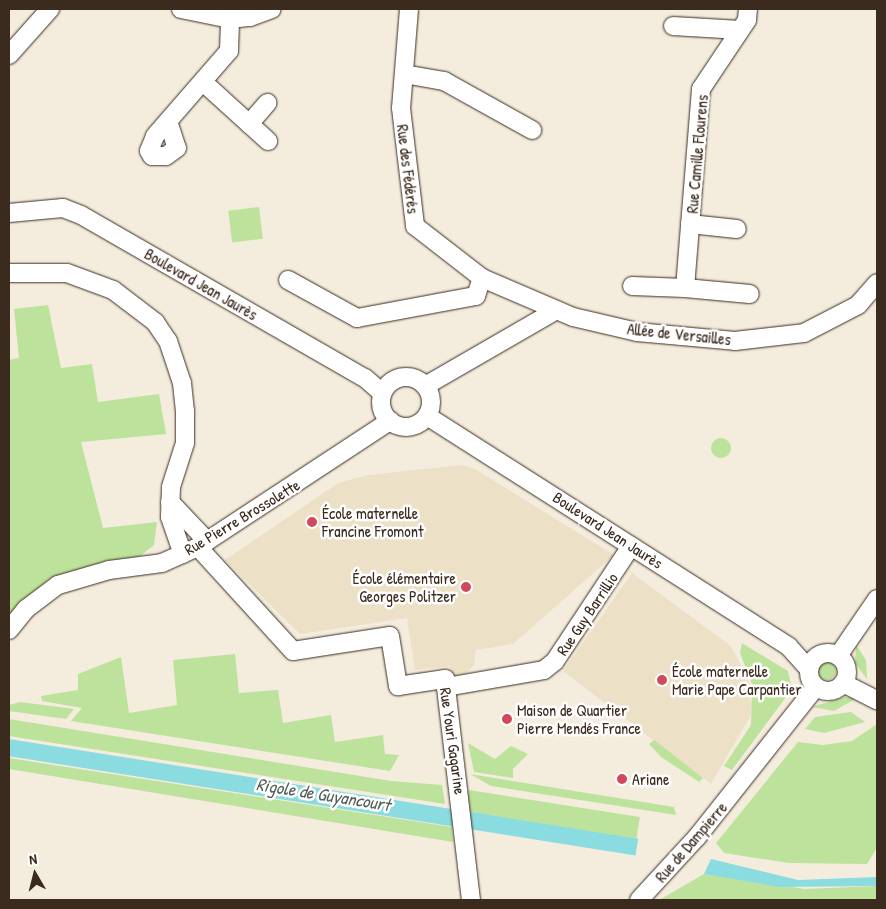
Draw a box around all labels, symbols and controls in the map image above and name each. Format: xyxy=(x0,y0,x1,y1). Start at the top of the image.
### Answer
street label: Rue Camille Flourens xyxy=(682,94,712,214)
street label: Rue des Fédérés xyxy=(393,123,423,215)
street label: Boulevard Jean Jaurès xyxy=(141,244,261,324)
street label: Allée de Versailles xyxy=(626,319,732,349)
street label: Rue Pierre Brossolette xyxy=(181,475,303,559)
street label: Boulevard Jean Jaurès xyxy=(549,487,667,573)
place label: École maternelle Francine Fromont xyxy=(322,503,423,541)
marker: École maternelle Francine Fromont xyxy=(306,516,318,528)
place label: École élémentaire Georges Politzer xyxy=(353,568,456,606)
street label: Rue Guy Barrillio xyxy=(552,569,622,659)
marker: École élémentaire Georges Politzer xyxy=(460,581,472,593)
place label: École maternelle Marie Pape Carpantier xyxy=(672,661,802,699)
marker: École maternelle Marie Pape Carpantier xyxy=(656,674,668,686)
street label: Rue Youri Gagarine xyxy=(436,686,470,796)
place label: Maison de Quartier Pierre Mendés France xyxy=(517,700,641,738)
marker: Maison de Quartier Pierre Mendés France xyxy=(501,713,513,725)
place label: Ariane xyxy=(632,769,669,789)
marker: Ariane xyxy=(616,773,628,785)
water label: Rigole de Guyancourt xyxy=(255,774,391,816)
street label: Rue de Dampierre xyxy=(651,798,731,886)
north arrow xyxy=(10,849,60,899)
text: N xyxy=(28,849,38,869)

